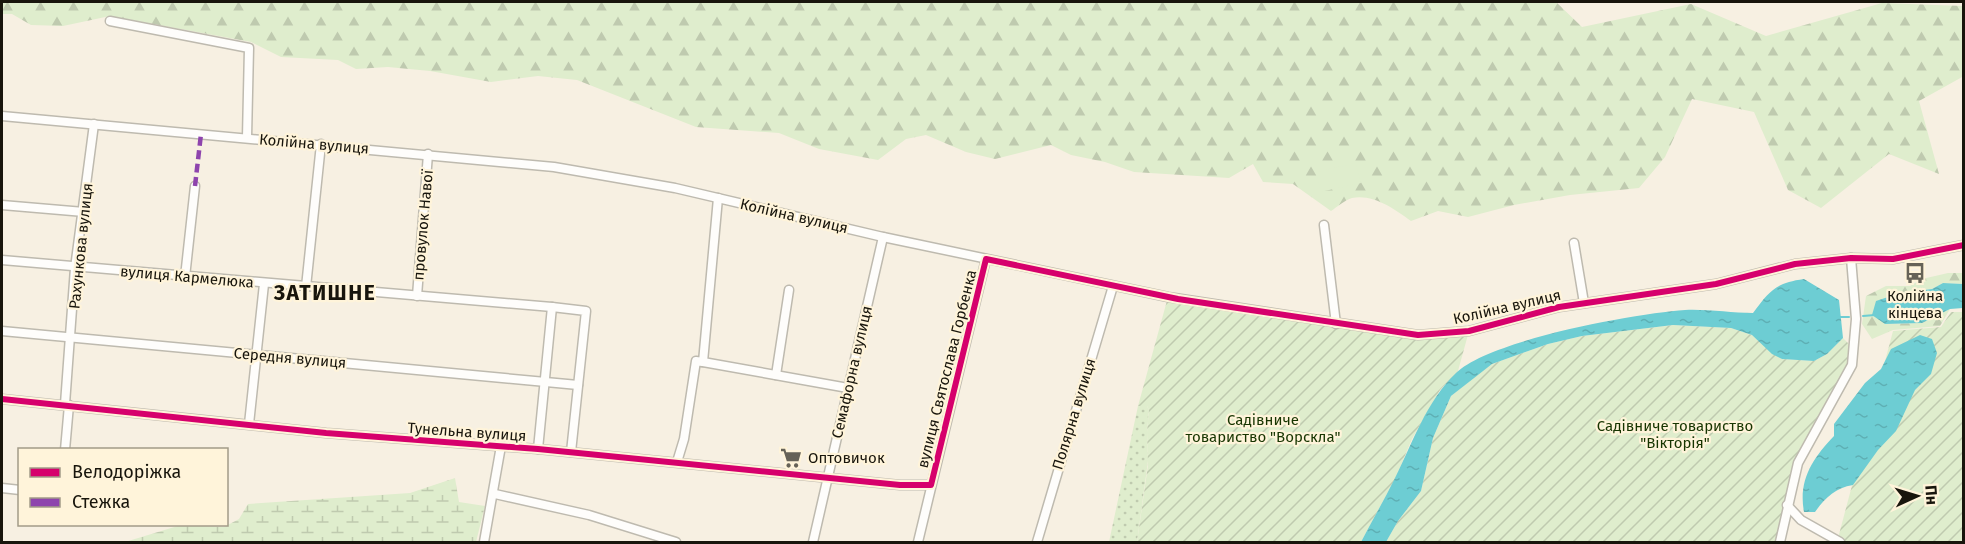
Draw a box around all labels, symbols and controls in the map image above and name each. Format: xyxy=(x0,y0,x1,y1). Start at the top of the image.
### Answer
street label: Колійна вулиця xyxy=(258,130,370,158)
street label: провулок Навої xyxy=(409,168,437,281)
street label: Рахункова вулиця xyxy=(65,182,97,310)
street label: Колійна вулиця xyxy=(738,195,850,237)
bus stop icon: Колійна кінцева xyxy=(1903,261,1927,285)
street label: вулиця Кармелюка xyxy=(119,262,255,292)
street label: вулиця Святослава Горбенка xyxy=(914,268,980,470)
district label: ЗАТИШНЕ xyxy=(273,280,376,306)
street label: Колійна вулиця xyxy=(1451,286,1563,328)
place label: Колійна кінцева xyxy=(1887,287,1943,322)
street label: Семафорна вулиця xyxy=(828,304,876,440)
street label: Середня вулиця xyxy=(233,344,347,372)
street label: Полярна вулиця xyxy=(1048,356,1100,472)
park label: Садівниче товариство "Ворскла" xyxy=(1186,411,1340,446)
park label: Садівниче товариство "Вікторія" xyxy=(1597,417,1753,452)
street label: Тунельна вулиця xyxy=(407,419,527,445)
supermarket icon: Оптовичок xyxy=(779,446,803,470)
legend xyxy=(18,448,228,526)
place label: Оптовичок xyxy=(808,449,885,467)
text: Велодоріжка xyxy=(72,461,181,483)
north arrow xyxy=(1887,466,1947,526)
text: Пн xyxy=(1921,484,1942,506)
text: Стежка xyxy=(72,491,130,513)

